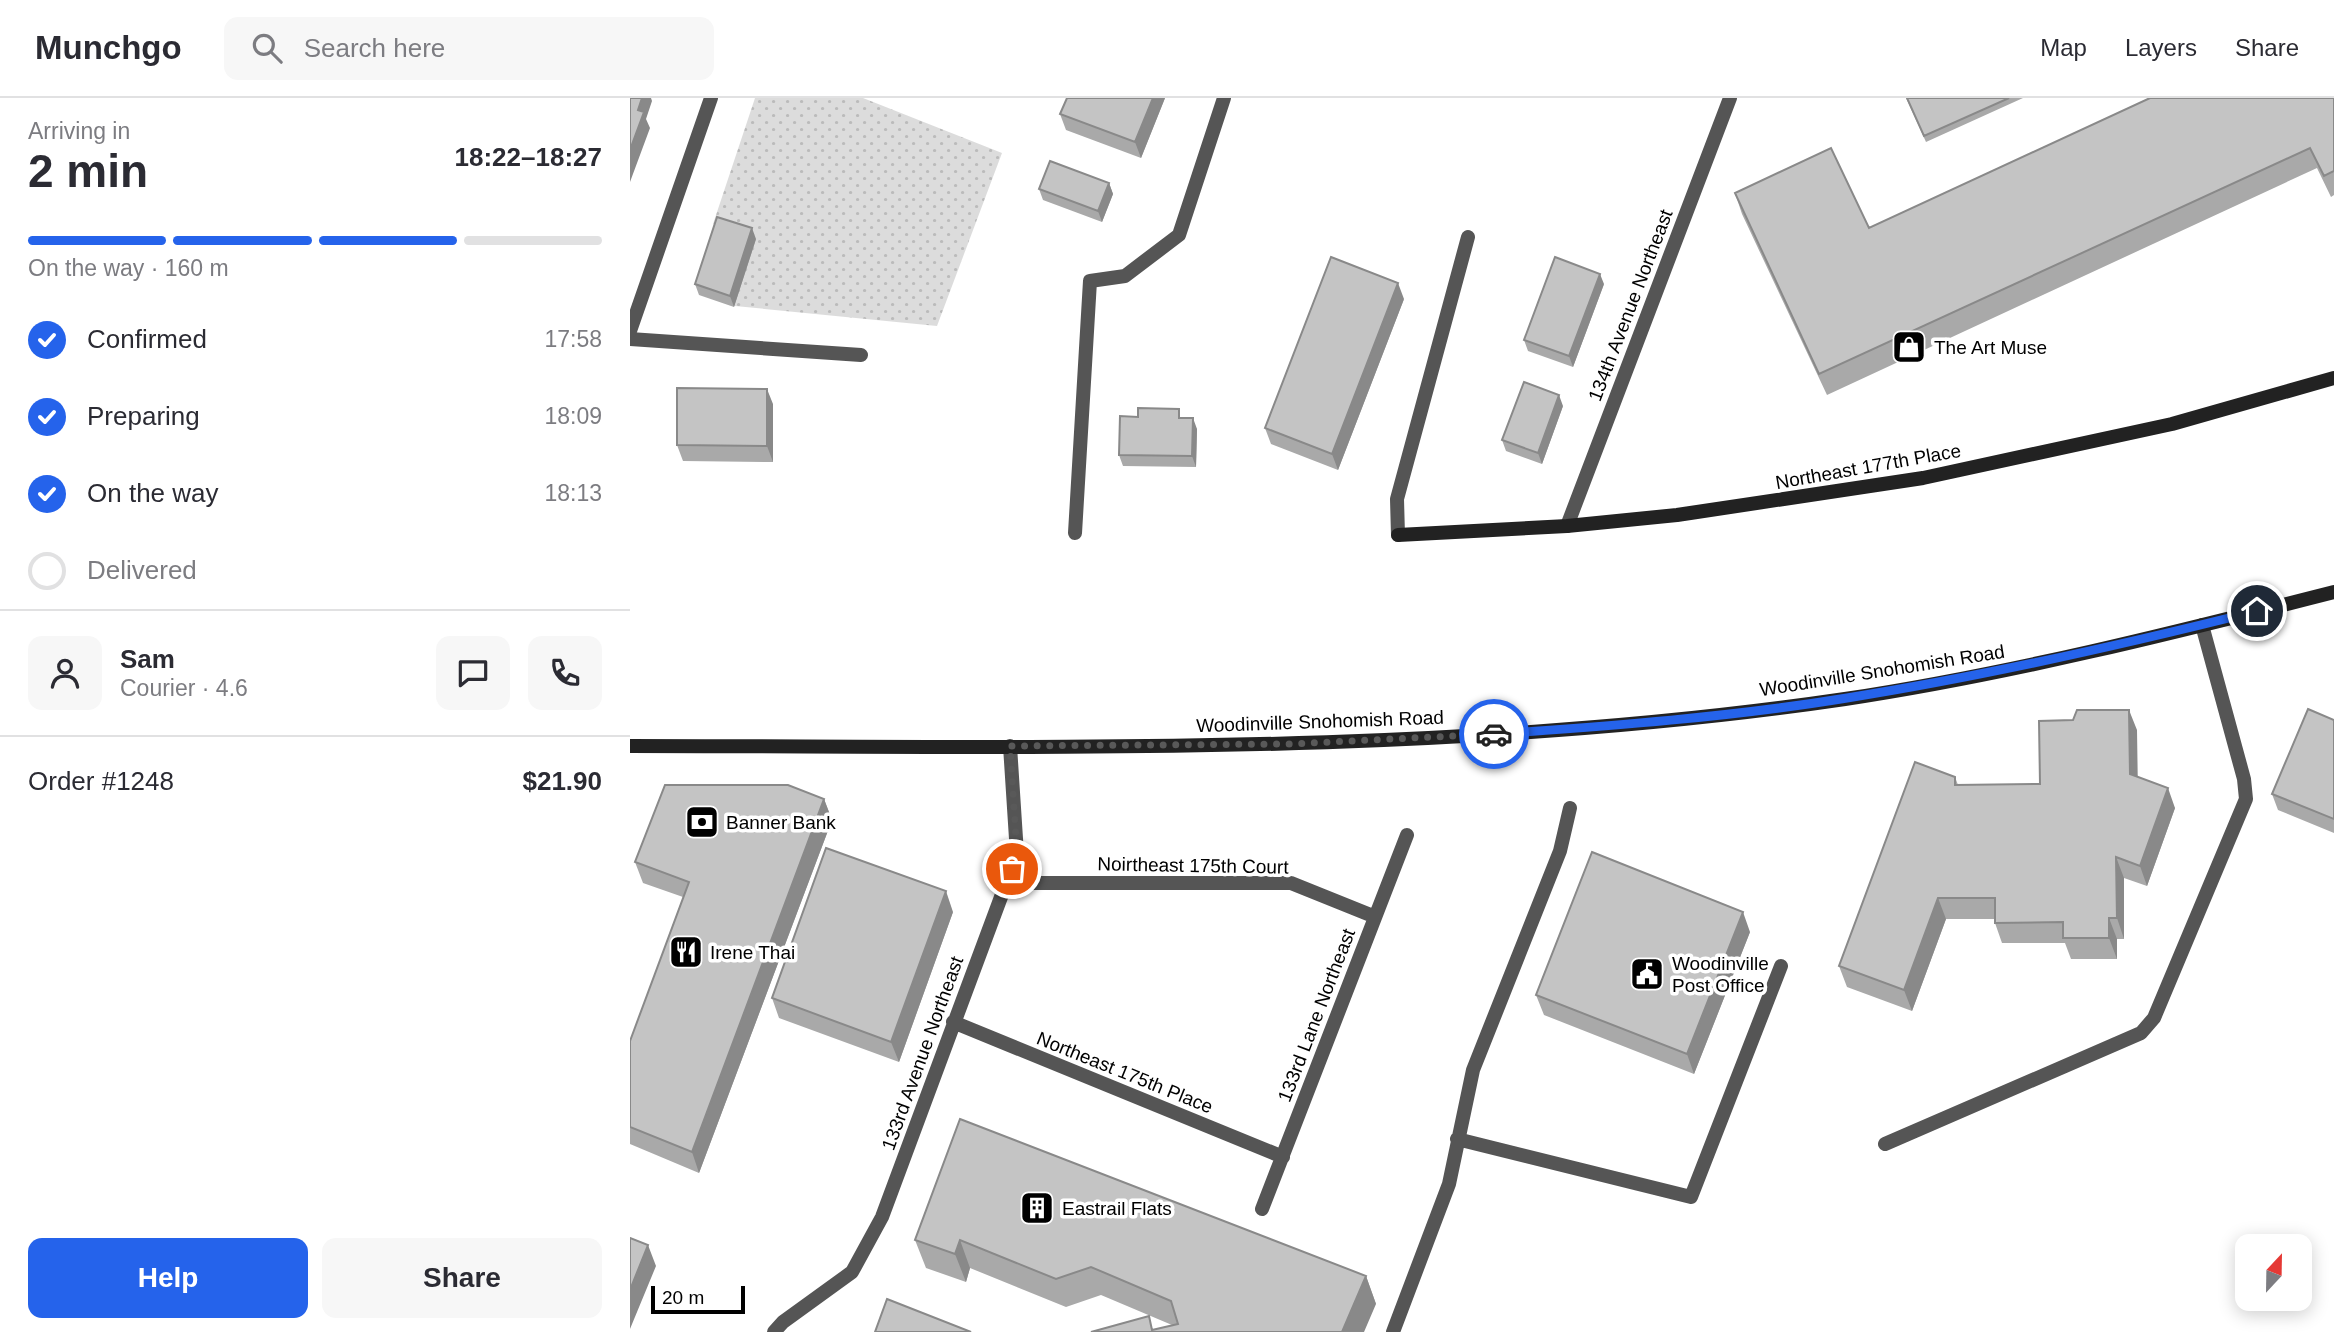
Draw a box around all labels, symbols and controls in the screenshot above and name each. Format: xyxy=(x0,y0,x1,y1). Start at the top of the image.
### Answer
search box xyxy=(224,17,714,80)
text: Munchgo xyxy=(35,29,182,66)
icon: search xyxy=(248,29,286,67)
text: Search here xyxy=(304,33,445,63)
text: Map xyxy=(2040,34,2087,61)
text: Layers xyxy=(2125,34,2197,61)
text: Share xyxy=(2235,34,2299,61)
text: Arriving in xyxy=(28,118,130,144)
text: 18:22–18:27 xyxy=(455,142,602,172)
text: 2 min xyxy=(28,145,148,197)
street label: 134th Avenue Northeast xyxy=(1584,206,1677,404)
text: On the way · 160 m xyxy=(28,255,229,281)
icon: check xyxy=(28,321,66,359)
text: Confirmed xyxy=(87,324,207,354)
text: 17:58 xyxy=(544,326,602,352)
shop icon: The Art Muse xyxy=(1890,328,1928,366)
place label: The Art Muse xyxy=(1934,337,2047,358)
icon: check xyxy=(28,398,66,436)
text: Preparing xyxy=(87,401,200,431)
text: 18:09 xyxy=(544,403,602,429)
street label: Northeast 177th Place xyxy=(1774,440,1962,493)
icon: check xyxy=(28,475,66,513)
text: On the way xyxy=(87,478,219,508)
text: 18:13 xyxy=(544,480,602,506)
text: Delivered xyxy=(87,555,197,585)
pin xyxy=(2227,581,2287,641)
icon: home xyxy=(2238,592,2276,630)
button: person xyxy=(28,636,102,710)
button: chat xyxy=(436,636,510,710)
button: phone xyxy=(528,636,602,710)
street label: Woodinville Snohomish Road xyxy=(1758,641,2006,700)
text: Sam xyxy=(120,644,175,674)
text: Courier · 4.6 xyxy=(120,675,248,701)
courier xyxy=(1459,699,1529,769)
street label: Woodinville Snohomish Road xyxy=(1196,707,1444,736)
icon: car xyxy=(1475,715,1513,753)
text: Order #1248 xyxy=(28,766,174,796)
text: $21.90 xyxy=(522,766,602,796)
bank icon: Banner Bank xyxy=(683,803,721,841)
place label: Banner Bank xyxy=(726,812,836,833)
pin xyxy=(982,839,1042,899)
icon: bag xyxy=(993,850,1031,888)
street label: Noirtheast 175th Court xyxy=(1097,853,1289,878)
street label: 133rd Lane Northeast xyxy=(1274,925,1359,1105)
restaurant icon: Irene Thai xyxy=(667,933,705,971)
place label: Irene Thai xyxy=(710,942,795,963)
street label: 133rd Avenue Northeast xyxy=(878,953,968,1153)
place label: Woodinville Post Office xyxy=(1672,953,1769,996)
public building icon: Woodinville Post Office xyxy=(1628,955,1666,993)
street label: Northeast 175th Place xyxy=(1034,1028,1216,1117)
building icon: Eastrail Flats xyxy=(1018,1189,1056,1227)
place label: Eastrail Flats xyxy=(1062,1198,1172,1219)
north arrow xyxy=(2235,1234,2312,1311)
map controls xyxy=(2235,1234,2312,1311)
button: Help xyxy=(28,1238,308,1318)
button: Share xyxy=(322,1238,602,1318)
scale bar xyxy=(651,1283,746,1315)
text: 20 m xyxy=(662,1287,704,1308)

